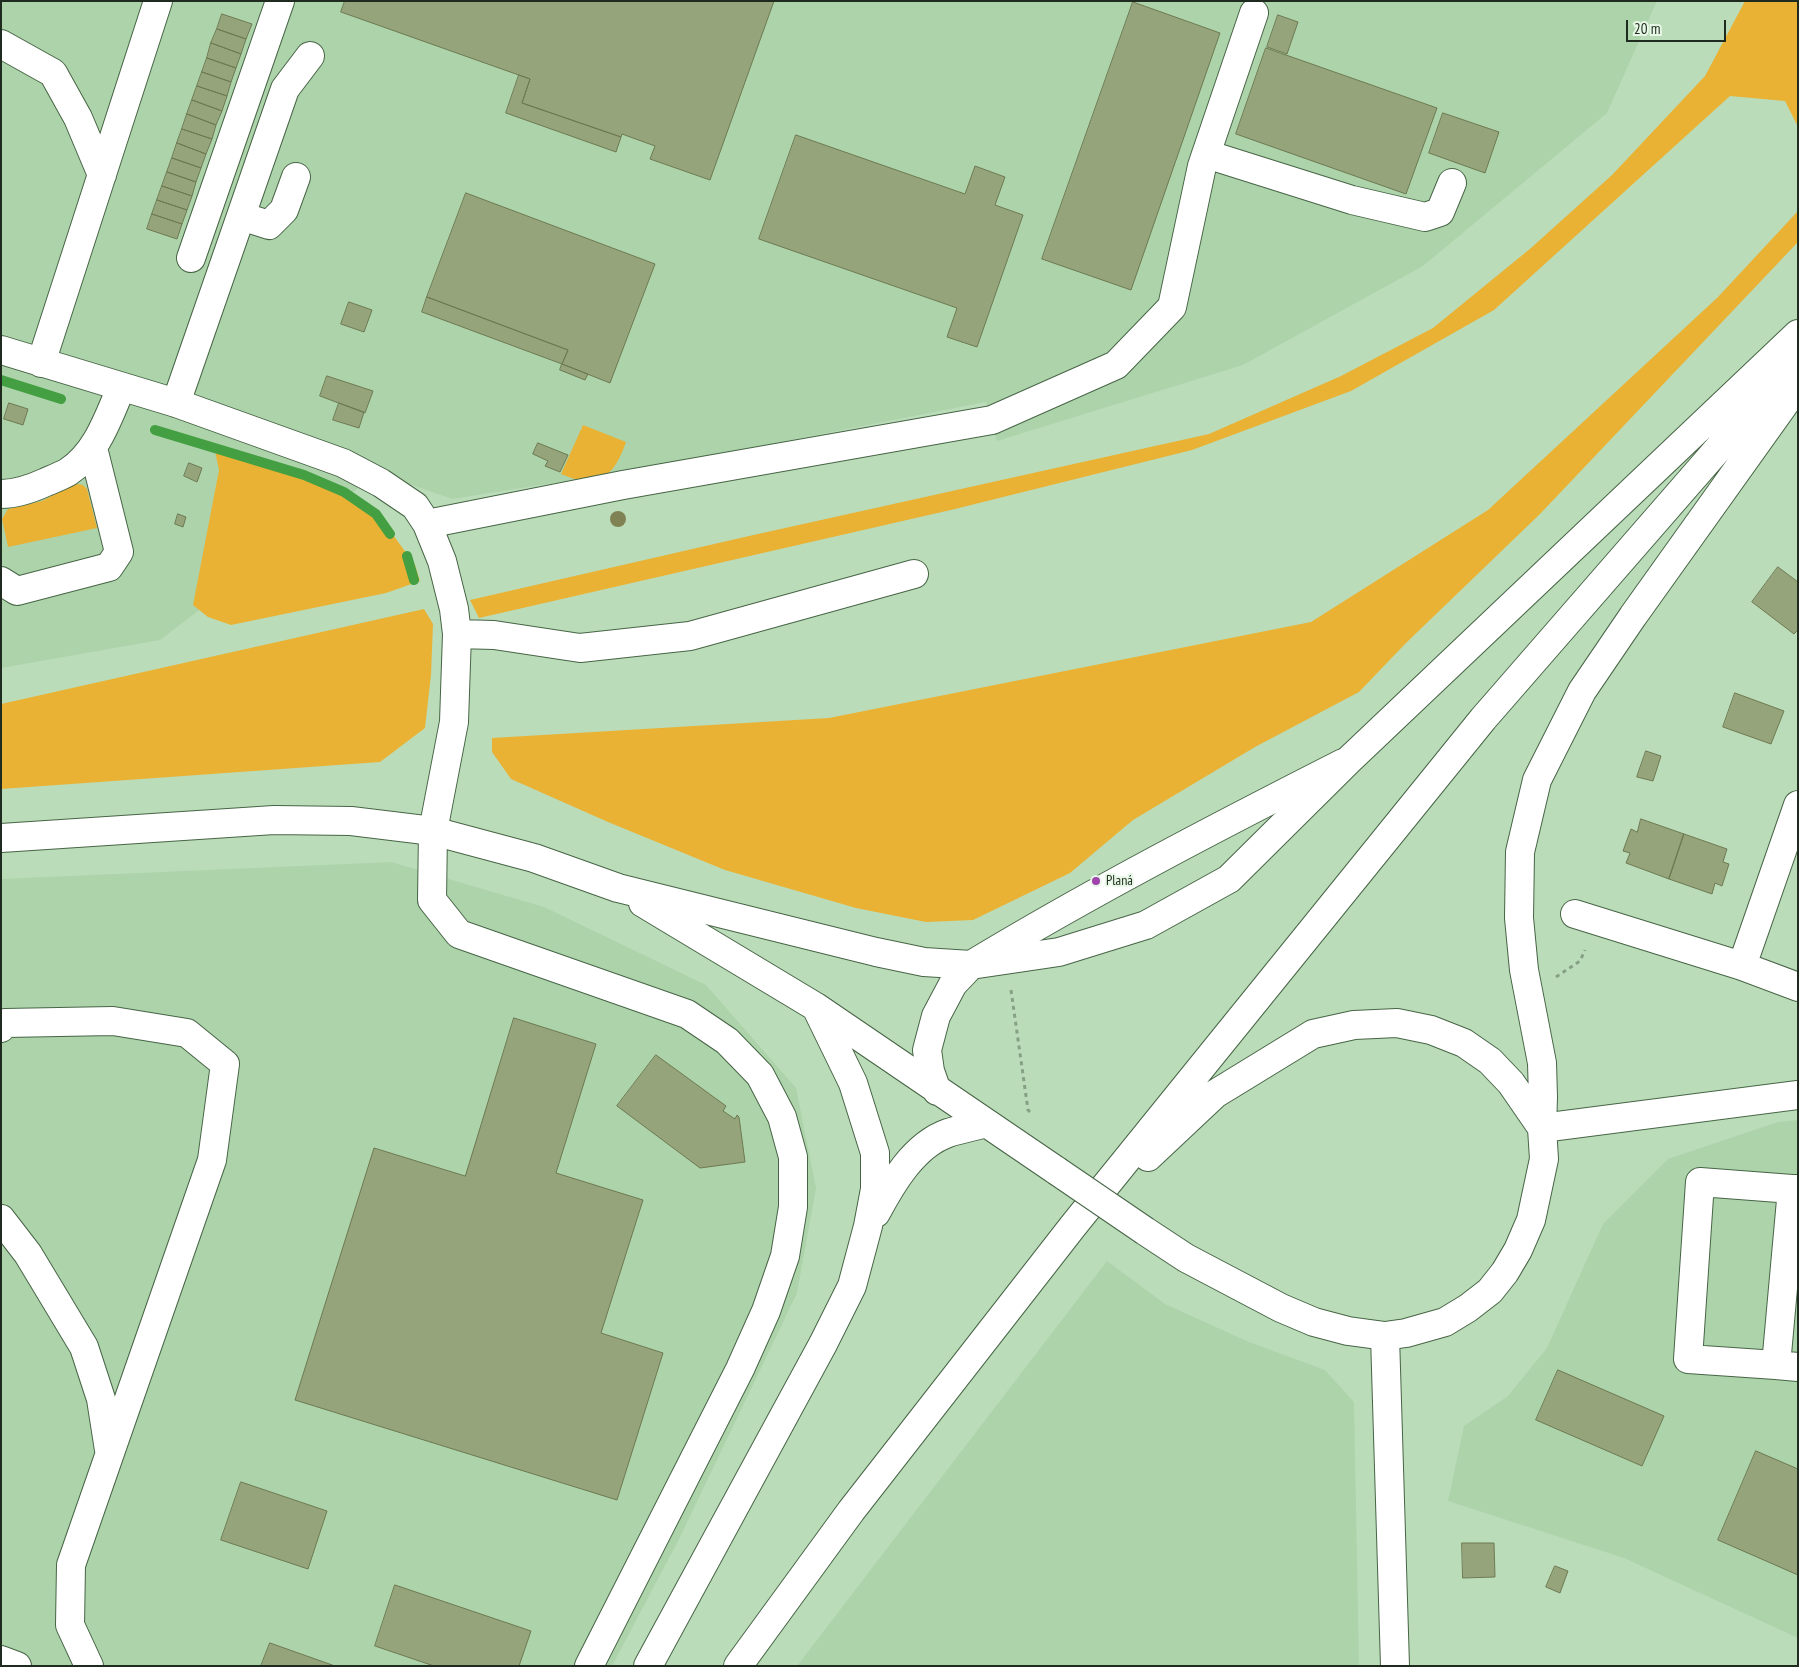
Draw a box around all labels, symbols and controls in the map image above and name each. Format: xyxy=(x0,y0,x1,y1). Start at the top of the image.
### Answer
scale bar xyxy=(1629,10,1729,42)
text: 20 m xyxy=(1634,19,1660,38)
place label: Planá xyxy=(1106,873,1133,889)
marker: Planá xyxy=(1090,875,1102,887)

